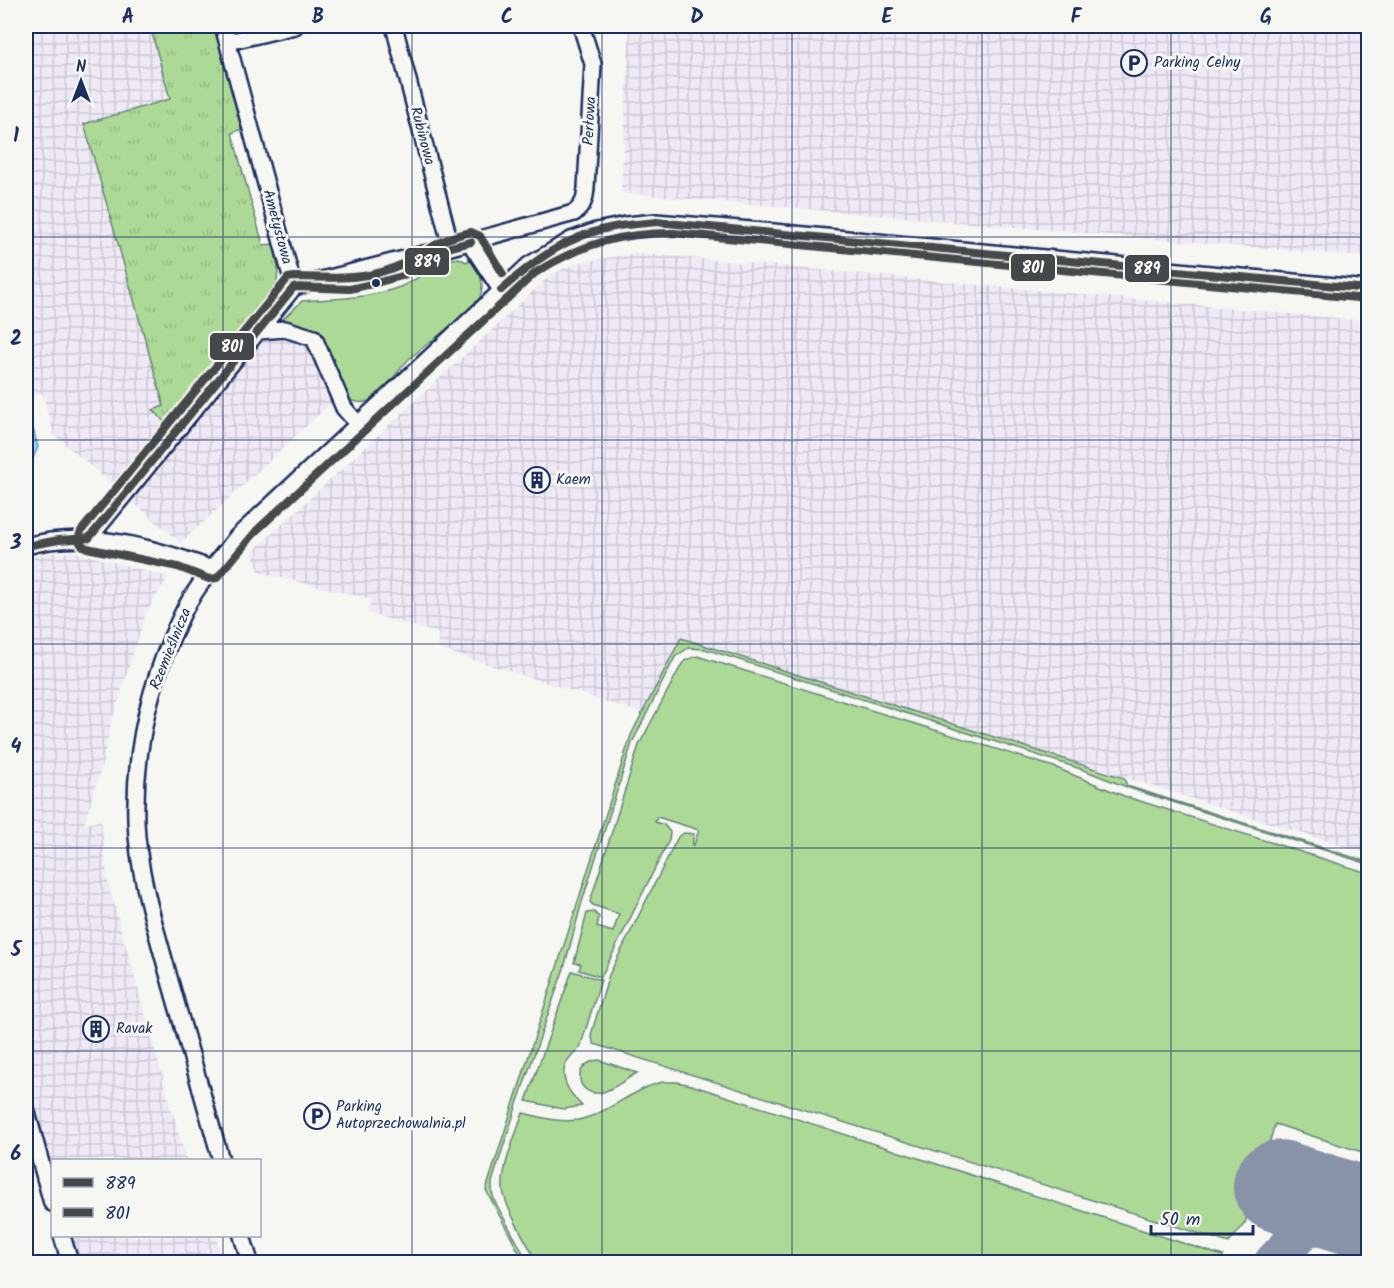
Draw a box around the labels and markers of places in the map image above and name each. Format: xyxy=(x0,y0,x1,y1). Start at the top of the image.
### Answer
parking icon: Parking Celny xyxy=(1119,48,1149,78)
place label: Parking Celny xyxy=(1154,51,1241,75)
unlabelled marker xyxy=(370,277,382,289)
building icon: Kaem xyxy=(522,465,552,495)
place label: Kaem xyxy=(556,468,591,492)
building icon: Ravak xyxy=(81,1014,111,1044)
place label: Ravak xyxy=(116,1017,153,1041)
place label: Parking Autoprzechowalnia.pl xyxy=(336,1095,466,1136)
parking icon: Parking Autoprzechowalnia.pl xyxy=(302,1101,332,1131)

